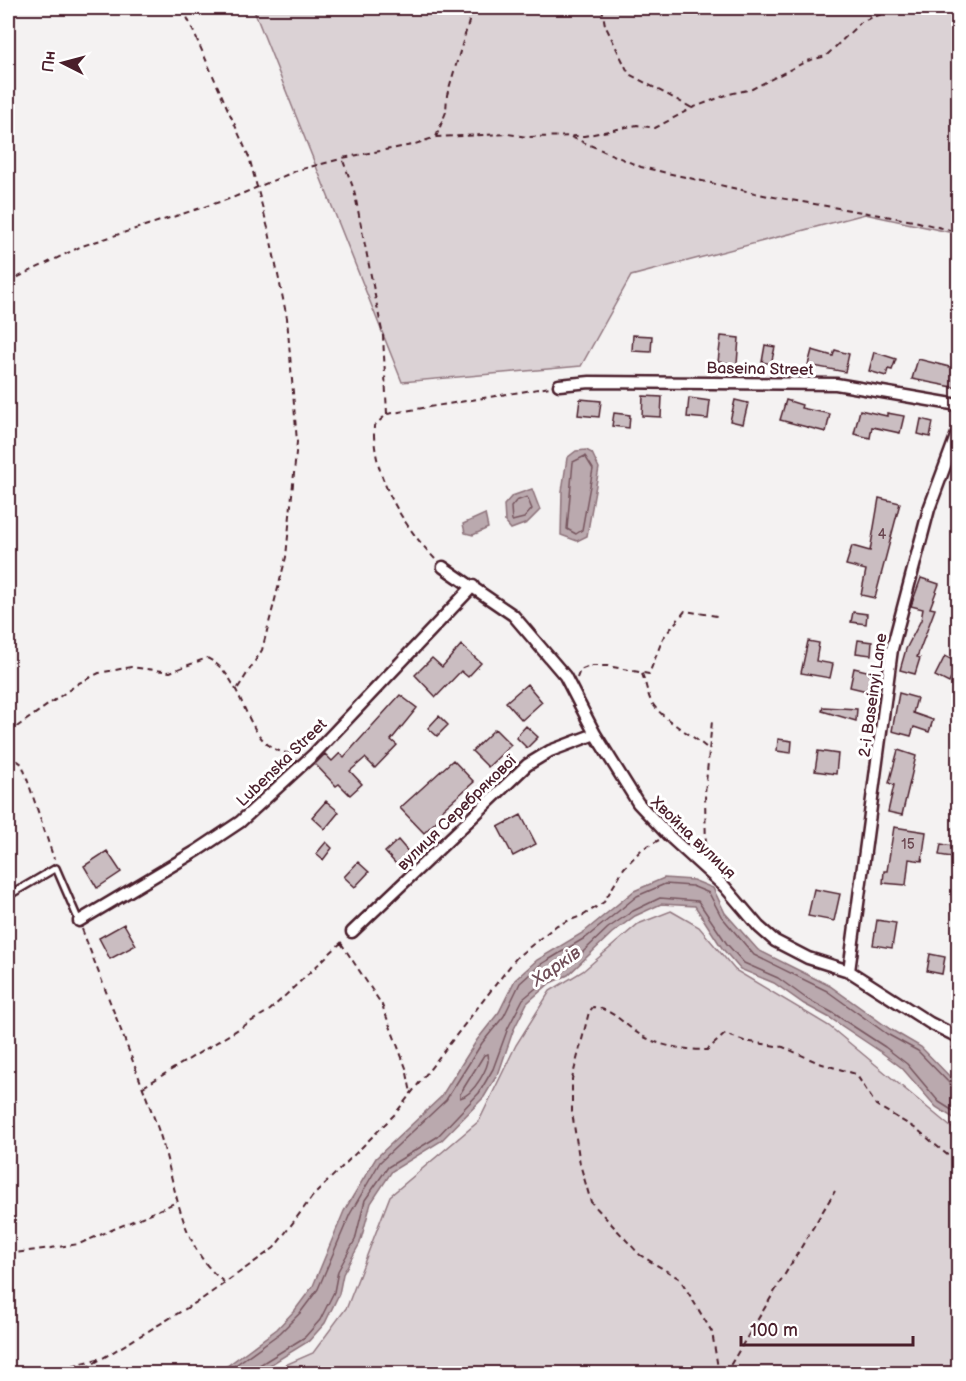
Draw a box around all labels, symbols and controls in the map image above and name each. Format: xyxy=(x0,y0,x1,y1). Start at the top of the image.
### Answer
north arrow xyxy=(33,33,93,93)
text: Пн xyxy=(39,50,60,73)
street label: Baseina Street xyxy=(706,359,814,380)
house number: 4 xyxy=(878,526,887,543)
street label: 2-i Baseinyi Lane xyxy=(855,631,892,758)
street label: Lubenska Street xyxy=(233,715,331,811)
street label: вулиця Серебрякової xyxy=(394,751,521,875)
street label: Хвойна вулиця xyxy=(647,793,739,883)
house number: 15 xyxy=(901,836,915,853)
water label: Харків xyxy=(527,942,585,991)
scale bar xyxy=(741,1309,914,1347)
text: 100 m xyxy=(750,1320,798,1341)

